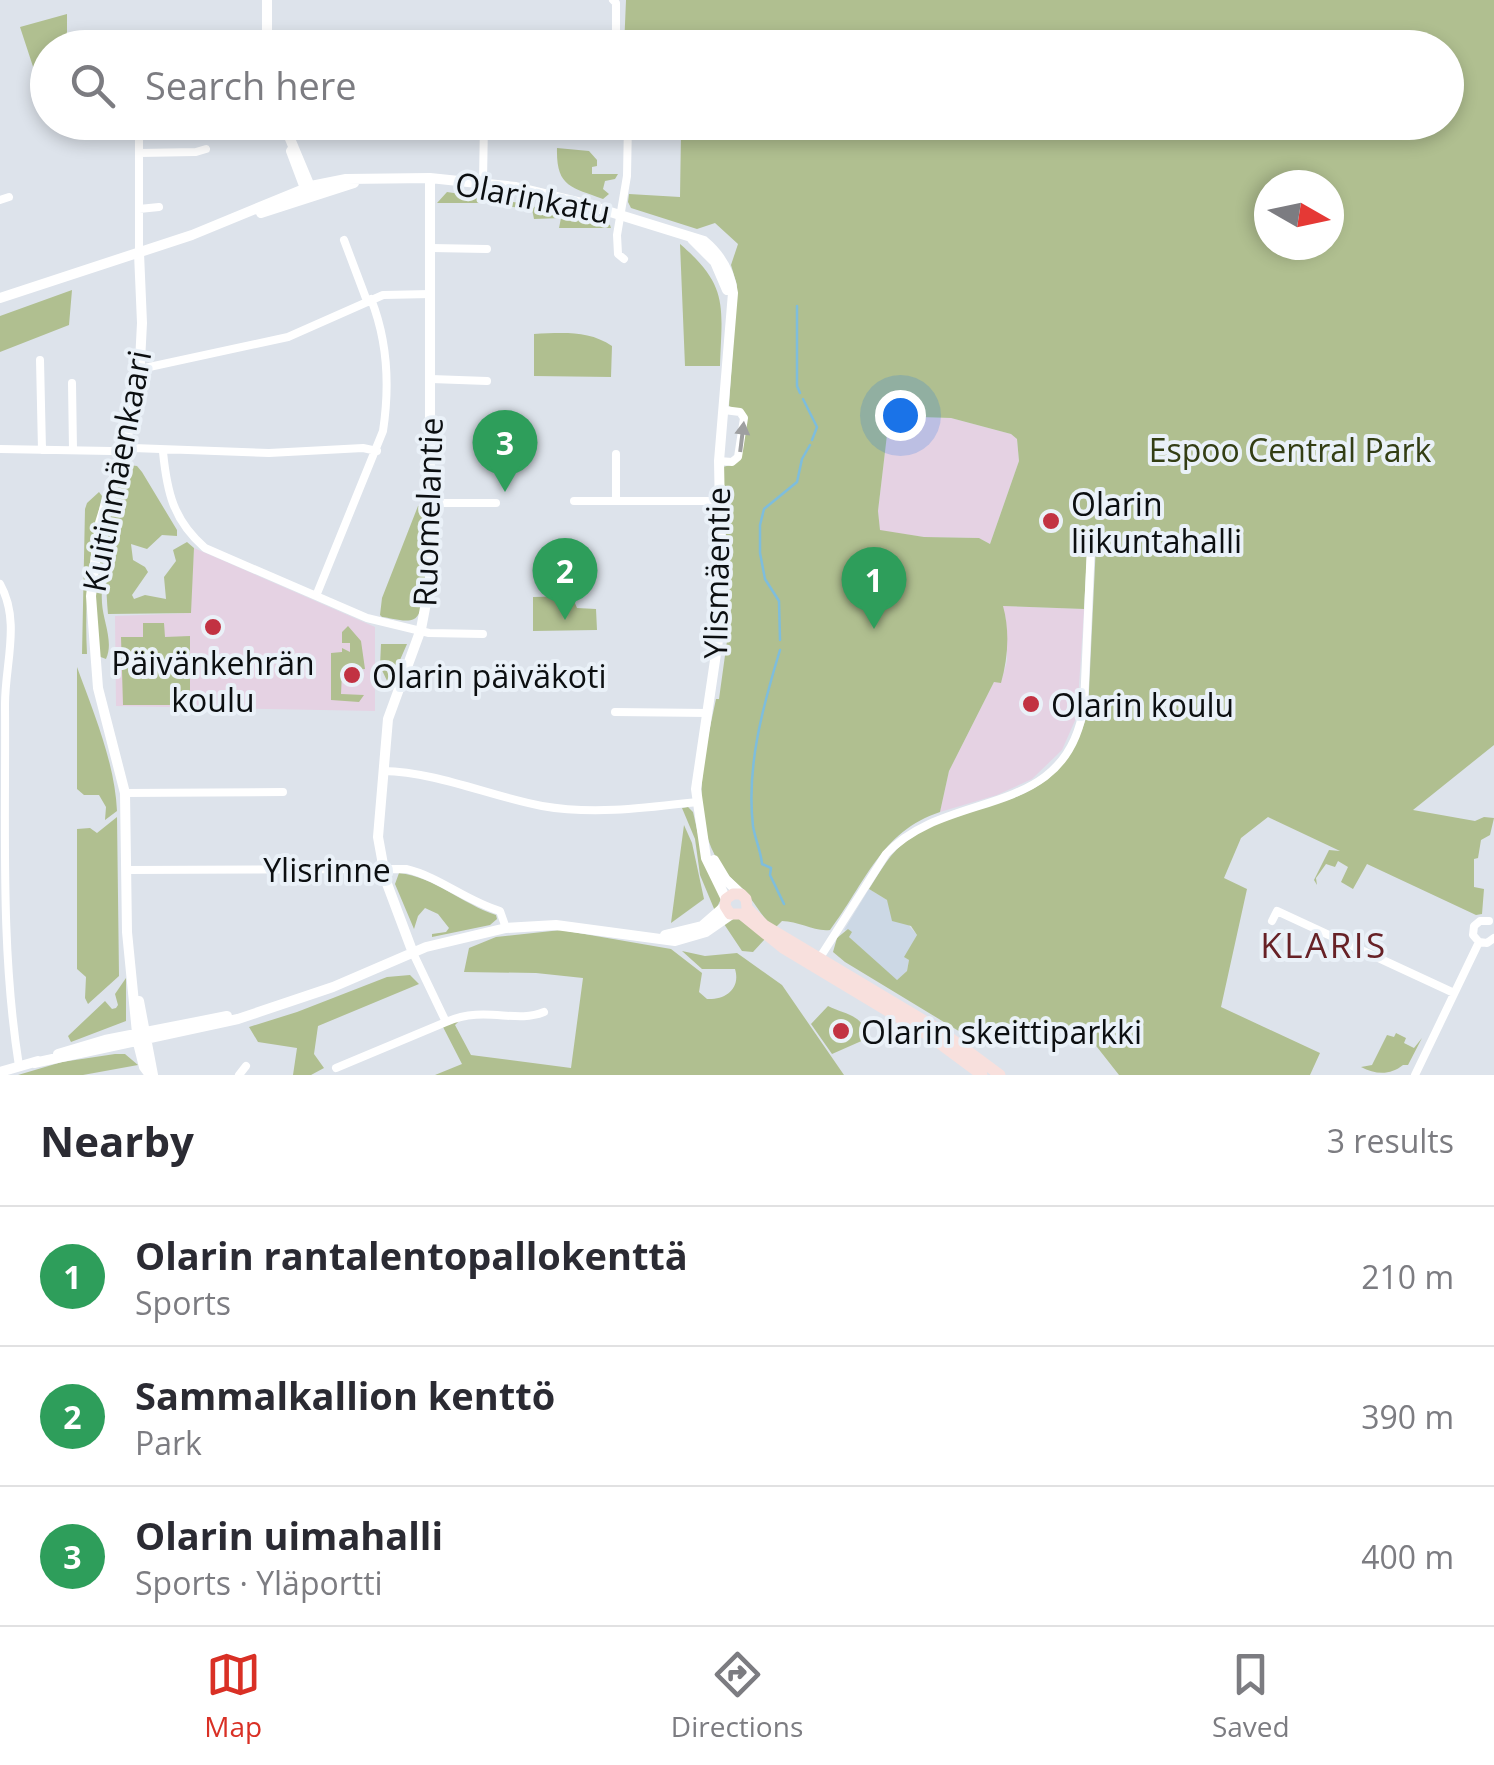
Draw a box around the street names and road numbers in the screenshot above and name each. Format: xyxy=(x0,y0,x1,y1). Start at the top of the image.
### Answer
street label: Olarinkatu xyxy=(452,161,614,233)
street label: Kuitinmäenkaari xyxy=(72,347,160,595)
street label: Ruomelantie xyxy=(402,417,452,607)
street label: Ylismäentie xyxy=(693,487,739,659)
street label: Ylisrinne xyxy=(263,848,391,891)

